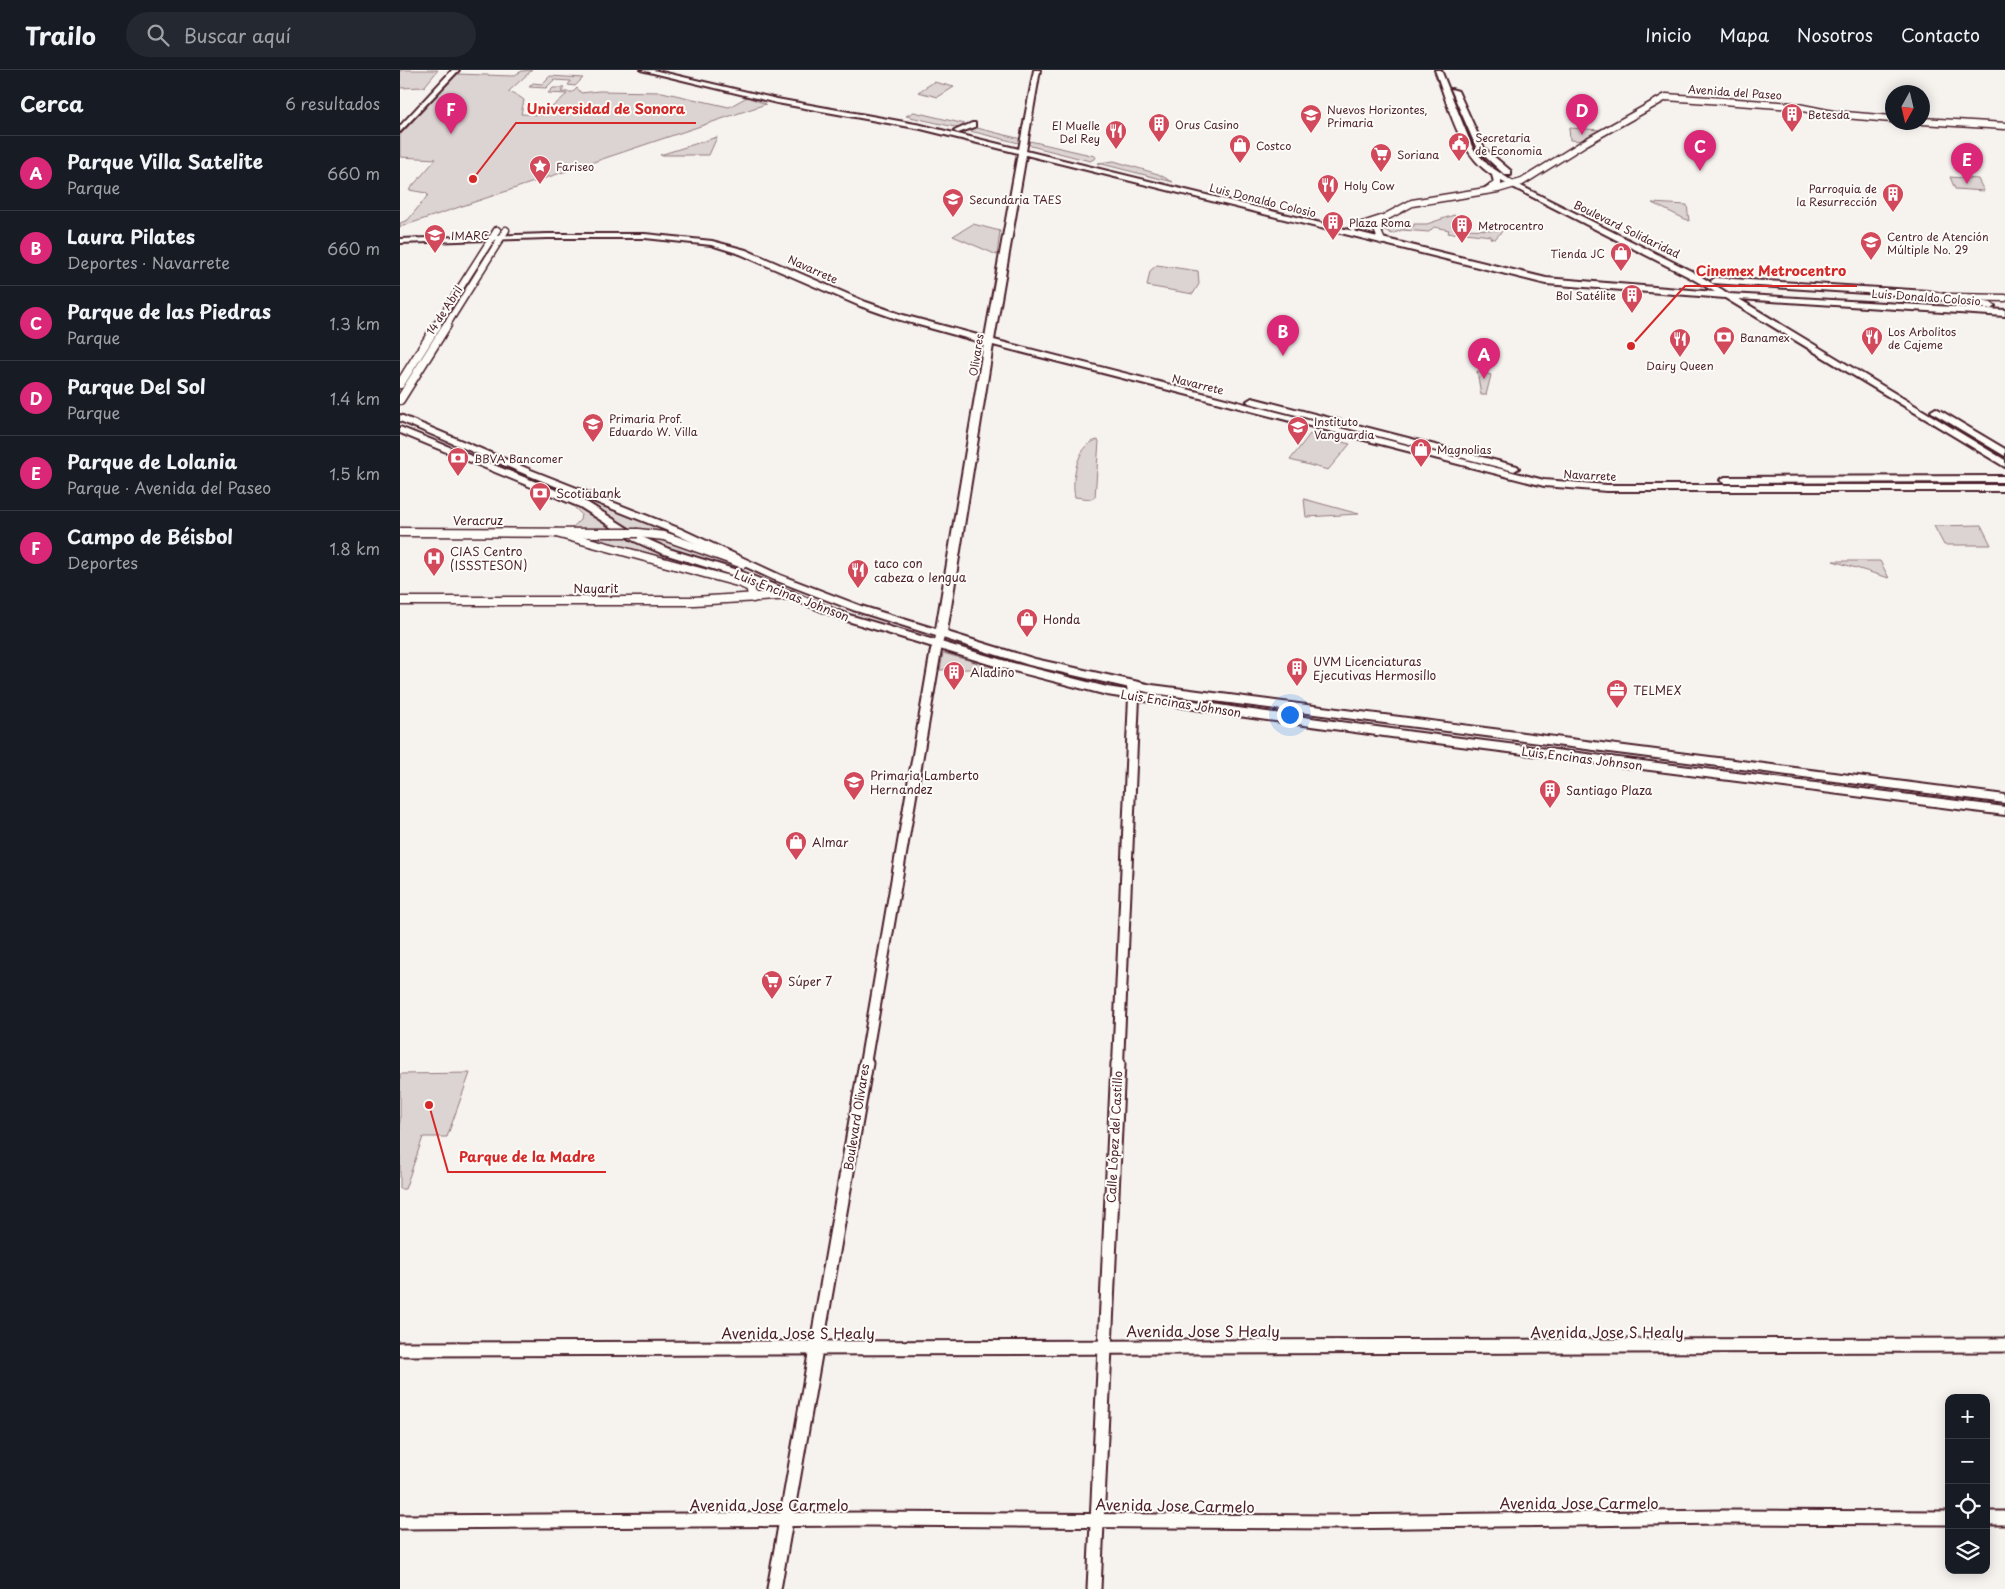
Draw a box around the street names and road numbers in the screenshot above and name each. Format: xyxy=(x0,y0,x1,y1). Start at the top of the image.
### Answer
street label: Avenida del Paseo xyxy=(1688,80,1782,104)
street label: Luis Donaldo Colosio xyxy=(1208,179,1318,221)
street label: Boulevard Solidaridad xyxy=(1571,196,1683,262)
street label: Navarrete xyxy=(785,250,841,288)
street label: 14 de Abril xyxy=(422,282,466,338)
street label: Luis Donaldo Colosio xyxy=(1871,285,1981,309)
street label: Olivares xyxy=(964,333,988,377)
street label: Navarrete xyxy=(1170,369,1226,399)
street label: Navarrete xyxy=(1563,465,1617,485)
street label: Veracruz xyxy=(453,511,503,529)
street label: Luis Encinas Johnson xyxy=(732,565,852,625)
street label: Nayarit xyxy=(574,579,619,597)
street label: Luis Encinas Johnson xyxy=(1119,685,1243,721)
street label: Luis Encinas Johnson xyxy=(1520,742,1644,774)
street label: Boulevard Olivares xyxy=(839,1062,873,1172)
street label: Calle López del Castillo xyxy=(1102,1070,1126,1204)
street label: Avenida Jose S Healy xyxy=(1126,1319,1280,1342)
street label: Avenida Jose S Healy xyxy=(1530,1320,1684,1343)
street label: Avenida Jose S Healy xyxy=(721,1321,875,1344)
street label: Avenida Jose Carmelo xyxy=(1499,1491,1659,1514)
street label: Avenida Jose Carmelo xyxy=(1095,1492,1255,1518)
street label: Avenida Jose Carmelo xyxy=(689,1493,849,1516)

